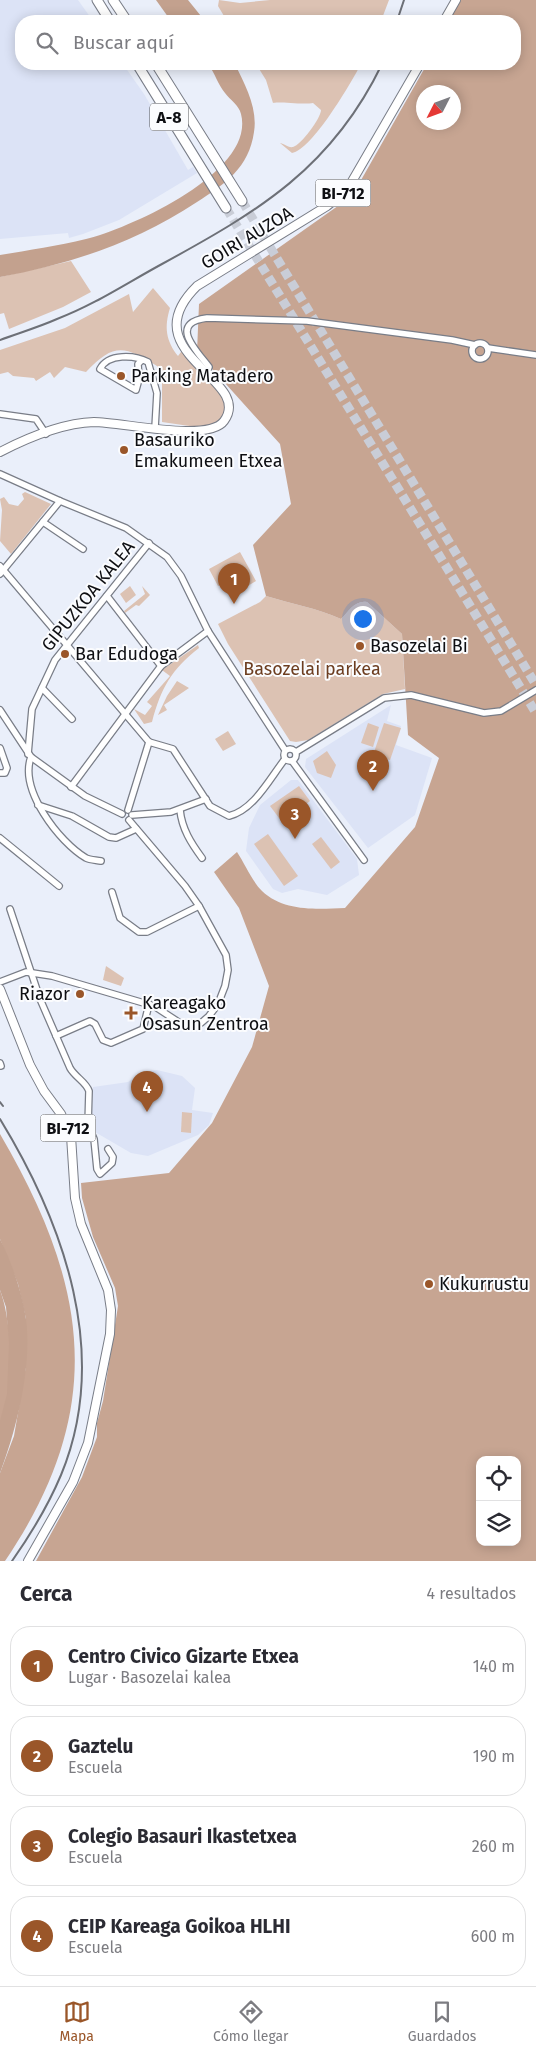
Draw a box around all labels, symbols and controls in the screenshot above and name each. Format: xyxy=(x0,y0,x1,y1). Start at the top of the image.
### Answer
search box xyxy=(15,15,521,70)
icon: search xyxy=(33,29,61,57)
text: Buscar aquí xyxy=(73,31,174,54)
north arrow xyxy=(416,85,461,130)
road number: A-8 xyxy=(150,104,188,130)
road number: BI-712 xyxy=(316,180,370,207)
street label: GOIRI AUZOA xyxy=(197,202,298,274)
place label: Parking Matadero xyxy=(131,365,274,387)
marker: Parking Matadero xyxy=(115,370,127,382)
place label: Basauriko Emakumeen Etxea xyxy=(134,429,282,472)
marker: Basauriko Emakumeen Etxea xyxy=(118,444,130,456)
street label: GIPUZKOA KALEA xyxy=(37,536,140,656)
pin: 1 xyxy=(218,563,250,604)
your location xyxy=(350,606,376,632)
place label: Basozelai Bi xyxy=(370,635,468,657)
marker: Basozelai Bi xyxy=(354,640,366,652)
place label: Bar Edudoga xyxy=(75,643,178,665)
marker: Bar Edudoga xyxy=(59,648,71,660)
park label: Basozelai parkea xyxy=(243,658,381,680)
pin: 2 xyxy=(357,750,389,791)
pin: 3 xyxy=(279,798,311,839)
place label: Riazor xyxy=(19,983,70,1005)
marker: Riazor xyxy=(74,988,86,1000)
place label: Kareagako Osasun Zentroa xyxy=(142,992,269,1035)
marker: Kareagako Osasun Zentroa xyxy=(124,1006,138,1020)
pin: 4 xyxy=(131,1071,163,1112)
road number: BI-712 xyxy=(40,1114,96,1142)
place label: Kukurrustu xyxy=(439,1273,529,1295)
marker: Kukurrustu xyxy=(423,1278,435,1290)
map controls xyxy=(476,1456,521,1546)
button: locate xyxy=(476,1456,521,1501)
button: layers xyxy=(476,1501,521,1546)
text: Cerca xyxy=(20,1581,72,1607)
text: 4 resultados xyxy=(427,1584,516,1603)
text: Centro Civico Gizarte Etxea xyxy=(68,1645,299,1668)
text: 1 xyxy=(33,1657,41,1676)
text: 140 m xyxy=(473,1657,515,1676)
text: Lugar · Basozelai kalea xyxy=(68,1668,231,1687)
text: Gaztelu xyxy=(68,1735,133,1758)
text: 2 xyxy=(33,1747,41,1766)
text: 190 m xyxy=(473,1747,515,1766)
text: Escuela xyxy=(68,1758,123,1777)
text: Colegio Basauri Ikastetxea xyxy=(68,1825,297,1848)
text: 3 xyxy=(33,1837,41,1856)
text: 260 m xyxy=(472,1837,515,1856)
text: Escuela xyxy=(68,1848,123,1867)
text: CEIP Kareaga Goikoa HLHI xyxy=(68,1915,291,1938)
text: 4 xyxy=(32,1927,42,1946)
text: 600 m xyxy=(471,1927,515,1946)
text: Escuela xyxy=(68,1938,123,1957)
tab: Mapa xyxy=(60,1998,94,2045)
tab: Cómo llegar xyxy=(213,1998,289,2045)
tab: Guardados xyxy=(408,1998,476,2045)

